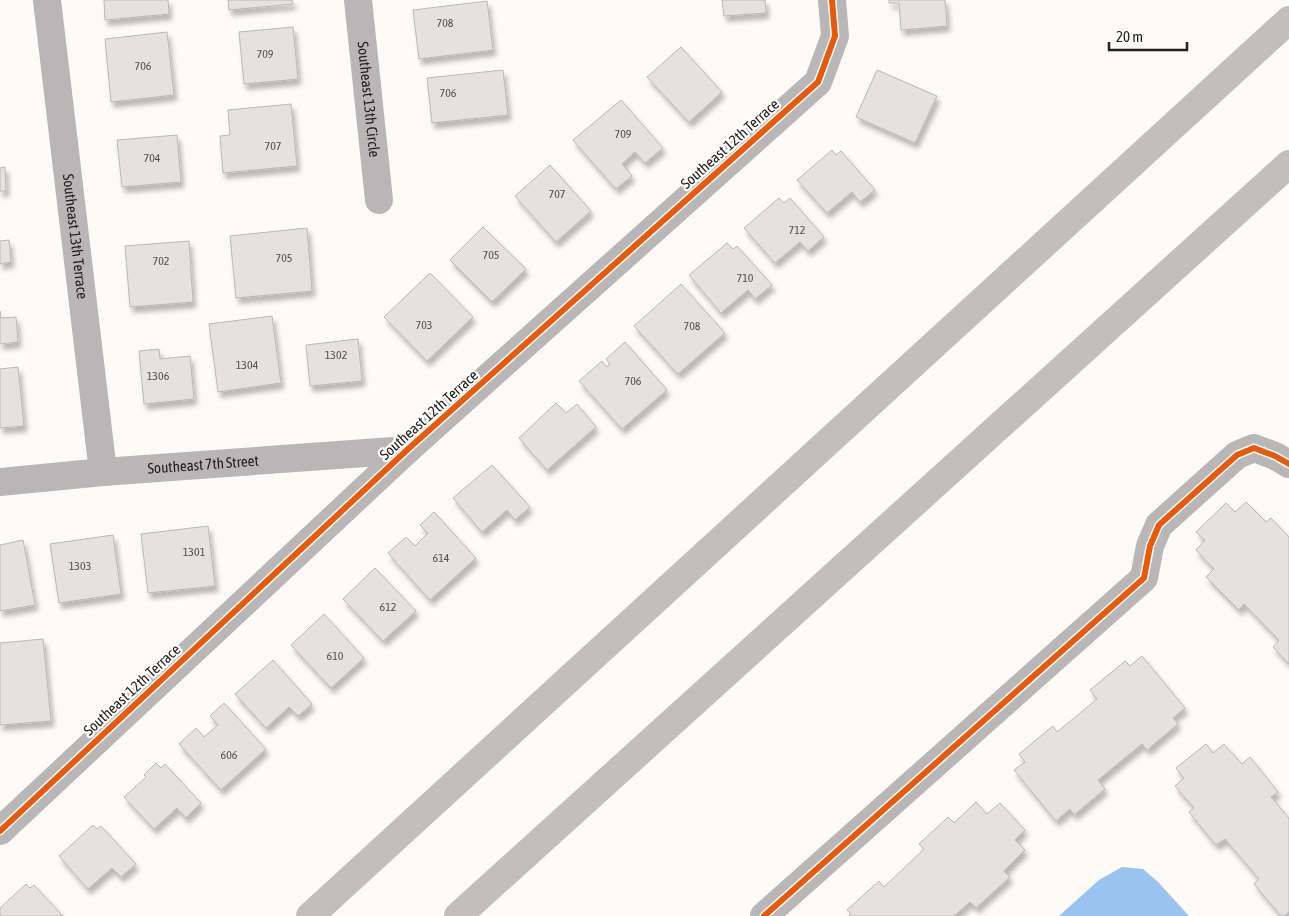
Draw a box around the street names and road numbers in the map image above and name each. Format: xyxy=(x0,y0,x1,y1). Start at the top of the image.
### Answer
street label: Southeast 13th Circle xyxy=(354,41,383,158)
street label: Southeast 12th Terrace xyxy=(677,95,782,192)
street label: Southeast 13th Terrace xyxy=(60,173,91,300)
street label: Southeast 12th Terrace xyxy=(376,366,481,463)
street label: Southeast 7th Street xyxy=(147,452,259,477)
street label: Southeast 12th Terrace xyxy=(80,640,184,739)

